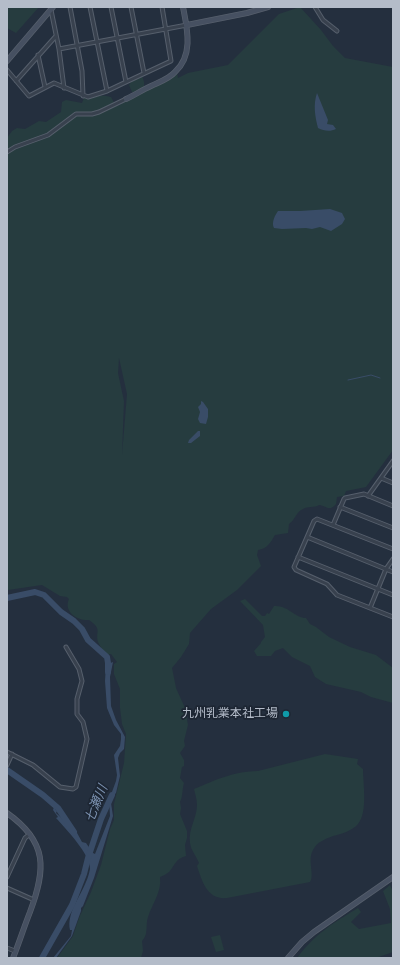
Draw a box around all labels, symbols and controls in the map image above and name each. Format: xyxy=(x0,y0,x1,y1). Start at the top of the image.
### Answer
place label: 九州乳業本社工場 xyxy=(182,707,278,721)
marker: 九州乳業本社工場 xyxy=(281,709,291,719)
water label: 七瀬川 xyxy=(82,783,112,825)

